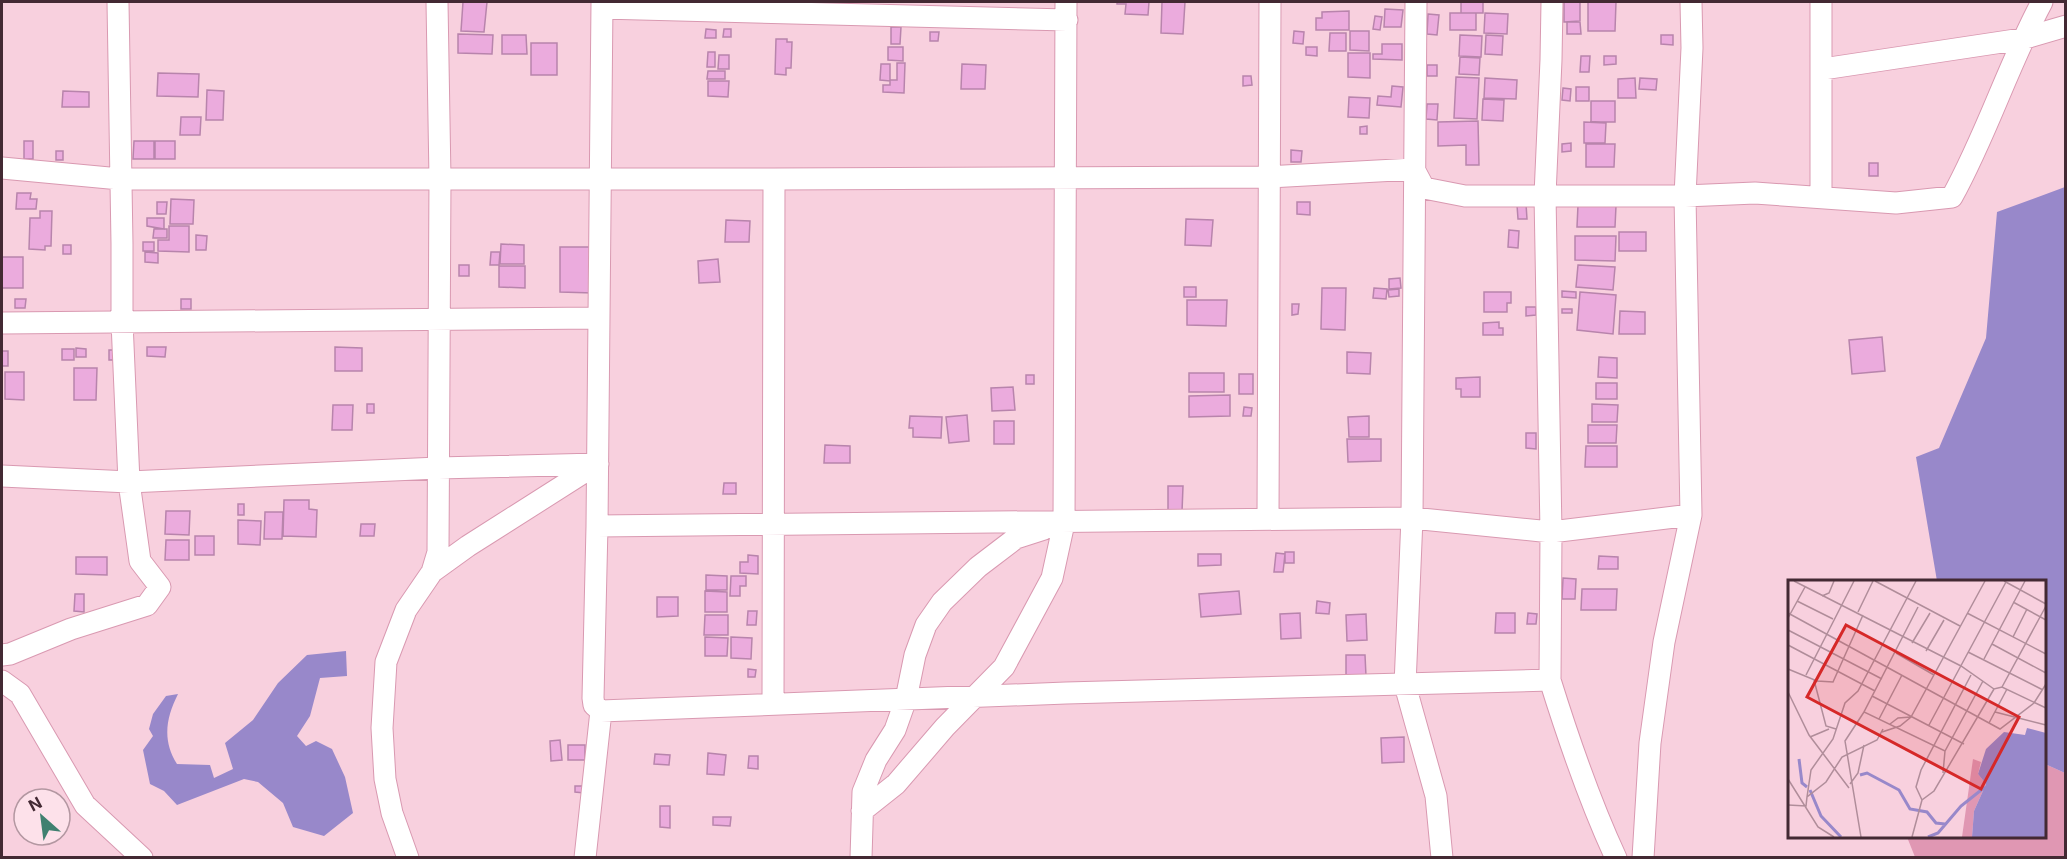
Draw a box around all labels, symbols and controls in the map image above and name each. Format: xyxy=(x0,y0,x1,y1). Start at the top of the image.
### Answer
inset map xyxy=(1788,580,2046,838)
north arrow xyxy=(12,787,72,847)
text: N xyxy=(25,792,45,815)

